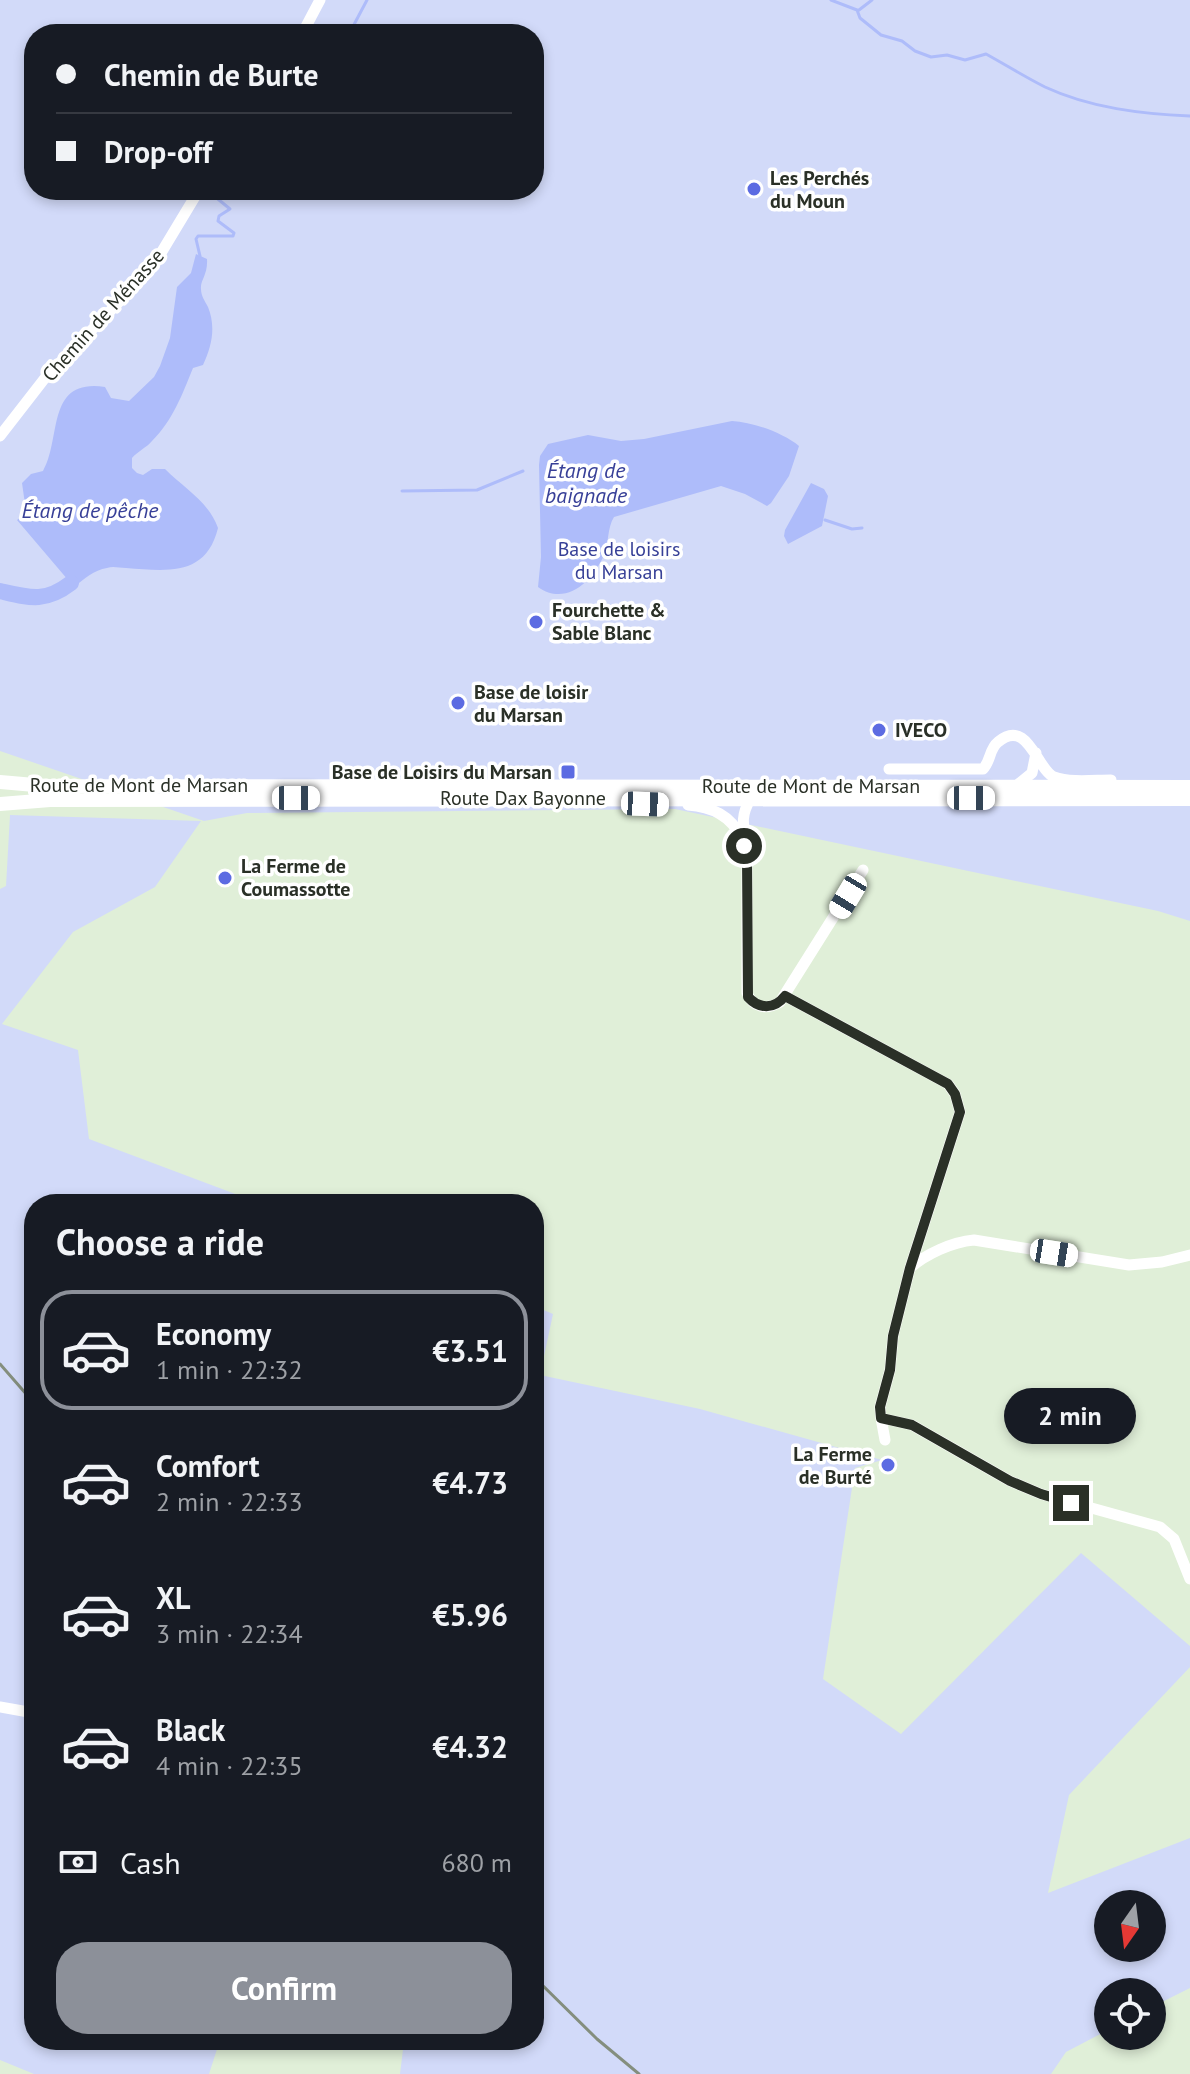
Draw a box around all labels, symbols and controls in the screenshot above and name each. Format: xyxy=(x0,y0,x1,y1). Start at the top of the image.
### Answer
text: Chemin de Burte xyxy=(104,55,318,94)
text: Drop-off xyxy=(104,132,212,171)
place label: Les Perchés du Moun xyxy=(770,165,869,214)
marker: Les Perchés du Moun xyxy=(745,180,763,198)
street label: Chemin de Ménasse xyxy=(36,243,170,387)
water label: Étang de baignade xyxy=(545,456,628,509)
water label: Étang de pêche xyxy=(22,496,159,524)
park label: Base de loisirs du Marsan xyxy=(558,536,680,585)
place label: Fourchette & Sable Blanc xyxy=(552,597,666,646)
marker: Fourchette & Sable Blanc xyxy=(527,613,545,631)
place label: Base de loisir du Marsan xyxy=(474,679,588,728)
marker: Base de loisir du Marsan xyxy=(449,694,467,712)
place label: IVECO xyxy=(895,717,947,743)
marker: IVECO xyxy=(870,721,888,739)
place label: Base de Loisirs du Marsan xyxy=(332,759,552,785)
marker: Base de Loisirs du Marsan xyxy=(559,763,577,781)
street label: Route de Mont de Marsan xyxy=(30,772,248,798)
street label: Route de Mont de Marsan xyxy=(702,773,920,799)
street label: Route Dax Bayonne xyxy=(440,785,606,811)
car xyxy=(272,786,320,810)
car xyxy=(947,786,995,810)
car xyxy=(621,791,669,817)
route start xyxy=(726,828,762,864)
place label: La Ferme de Coumassotte xyxy=(241,853,350,902)
marker: La Ferme de Coumassotte xyxy=(216,869,234,887)
car xyxy=(825,869,871,923)
text: Choose a ride xyxy=(56,1218,264,1265)
car xyxy=(1028,1237,1080,1269)
icon: car xyxy=(60,1314,132,1386)
text: Economy xyxy=(156,1314,271,1353)
text: €3.51 xyxy=(433,1331,508,1370)
text: 1 min · 22:32 xyxy=(156,1353,303,1386)
callout: 2 min xyxy=(1005,1387,1137,1443)
text: 2 min xyxy=(1038,1399,1102,1432)
place label: La Ferme de Burté xyxy=(793,1441,872,1490)
icon: car xyxy=(60,1446,132,1518)
text: Comfort xyxy=(156,1446,259,1485)
marker: La Ferme de Burté xyxy=(879,1456,897,1474)
text: €4.73 xyxy=(433,1463,508,1502)
text: 2 min · 22:33 xyxy=(156,1485,303,1518)
route end xyxy=(1053,1485,1089,1521)
icon: car xyxy=(60,1578,132,1650)
text: XL xyxy=(156,1578,190,1617)
text: €5.96 xyxy=(433,1595,508,1634)
text: 3 min · 22:34 xyxy=(156,1617,303,1650)
icon: car xyxy=(60,1710,132,1782)
text: Black xyxy=(156,1710,225,1749)
text: €4.32 xyxy=(433,1727,508,1766)
text: 4 min · 22:35 xyxy=(156,1749,303,1782)
icon: cash xyxy=(56,1840,100,1884)
text: Cash xyxy=(120,1843,181,1882)
text: 680 m xyxy=(441,1846,512,1879)
north arrow xyxy=(1094,1890,1166,1962)
map controls xyxy=(1094,1890,1166,2050)
button: Confirm xyxy=(56,1942,512,2034)
button: locate xyxy=(1094,1978,1166,2050)

